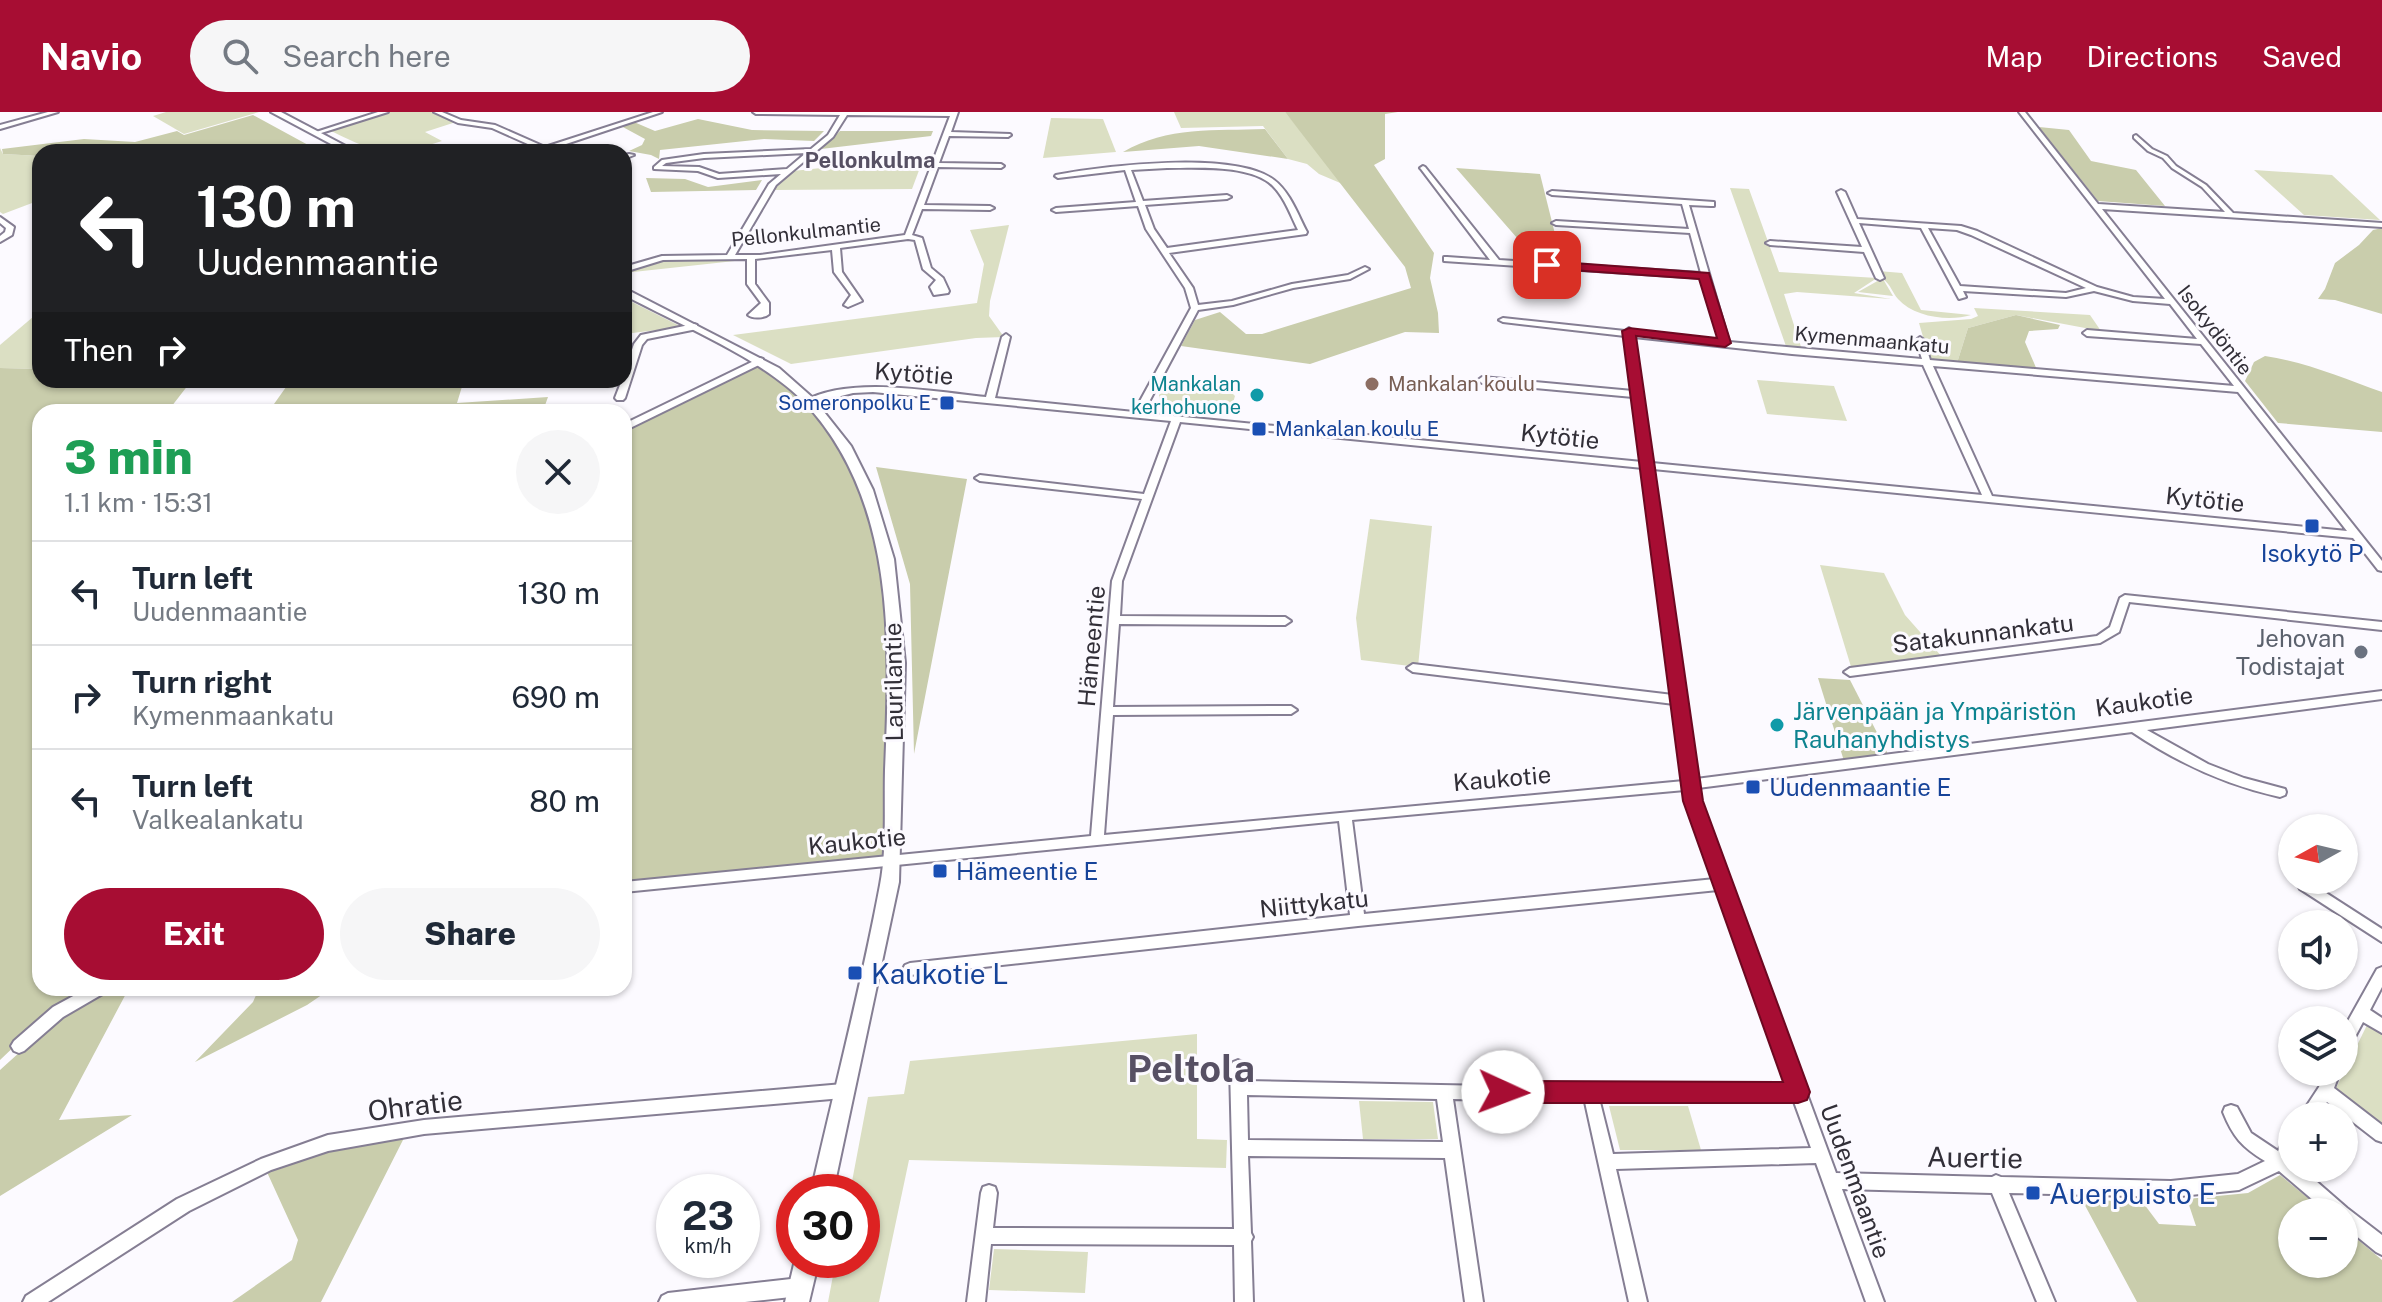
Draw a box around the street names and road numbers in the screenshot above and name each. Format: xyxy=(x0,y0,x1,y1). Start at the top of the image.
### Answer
street label: Pellonkulmantie xyxy=(730,212,882,252)
street label: Isokydöntie xyxy=(2172,280,2258,380)
street label: Kymenmaankatu xyxy=(1794,321,1950,359)
street label: Kytötie xyxy=(874,356,954,390)
street label: Kytötie xyxy=(1519,418,1601,454)
street label: Kytötie xyxy=(2164,481,2246,517)
street label: Hämeentie xyxy=(1072,584,1110,708)
street label: Satakunnankatu xyxy=(1891,608,2075,658)
street label: Laurilantie xyxy=(878,622,908,742)
street label: Kaukotie xyxy=(2093,680,2195,722)
street label: Kaukotie xyxy=(1452,760,1552,796)
street label: Kaukotie xyxy=(807,822,907,860)
street label: Niittykatu xyxy=(1258,883,1370,923)
street label: Ohratie xyxy=(366,1083,464,1127)
street label: Uudenmaantie xyxy=(1815,1100,1897,1262)
street label: Auertie xyxy=(1927,1140,2023,1174)

